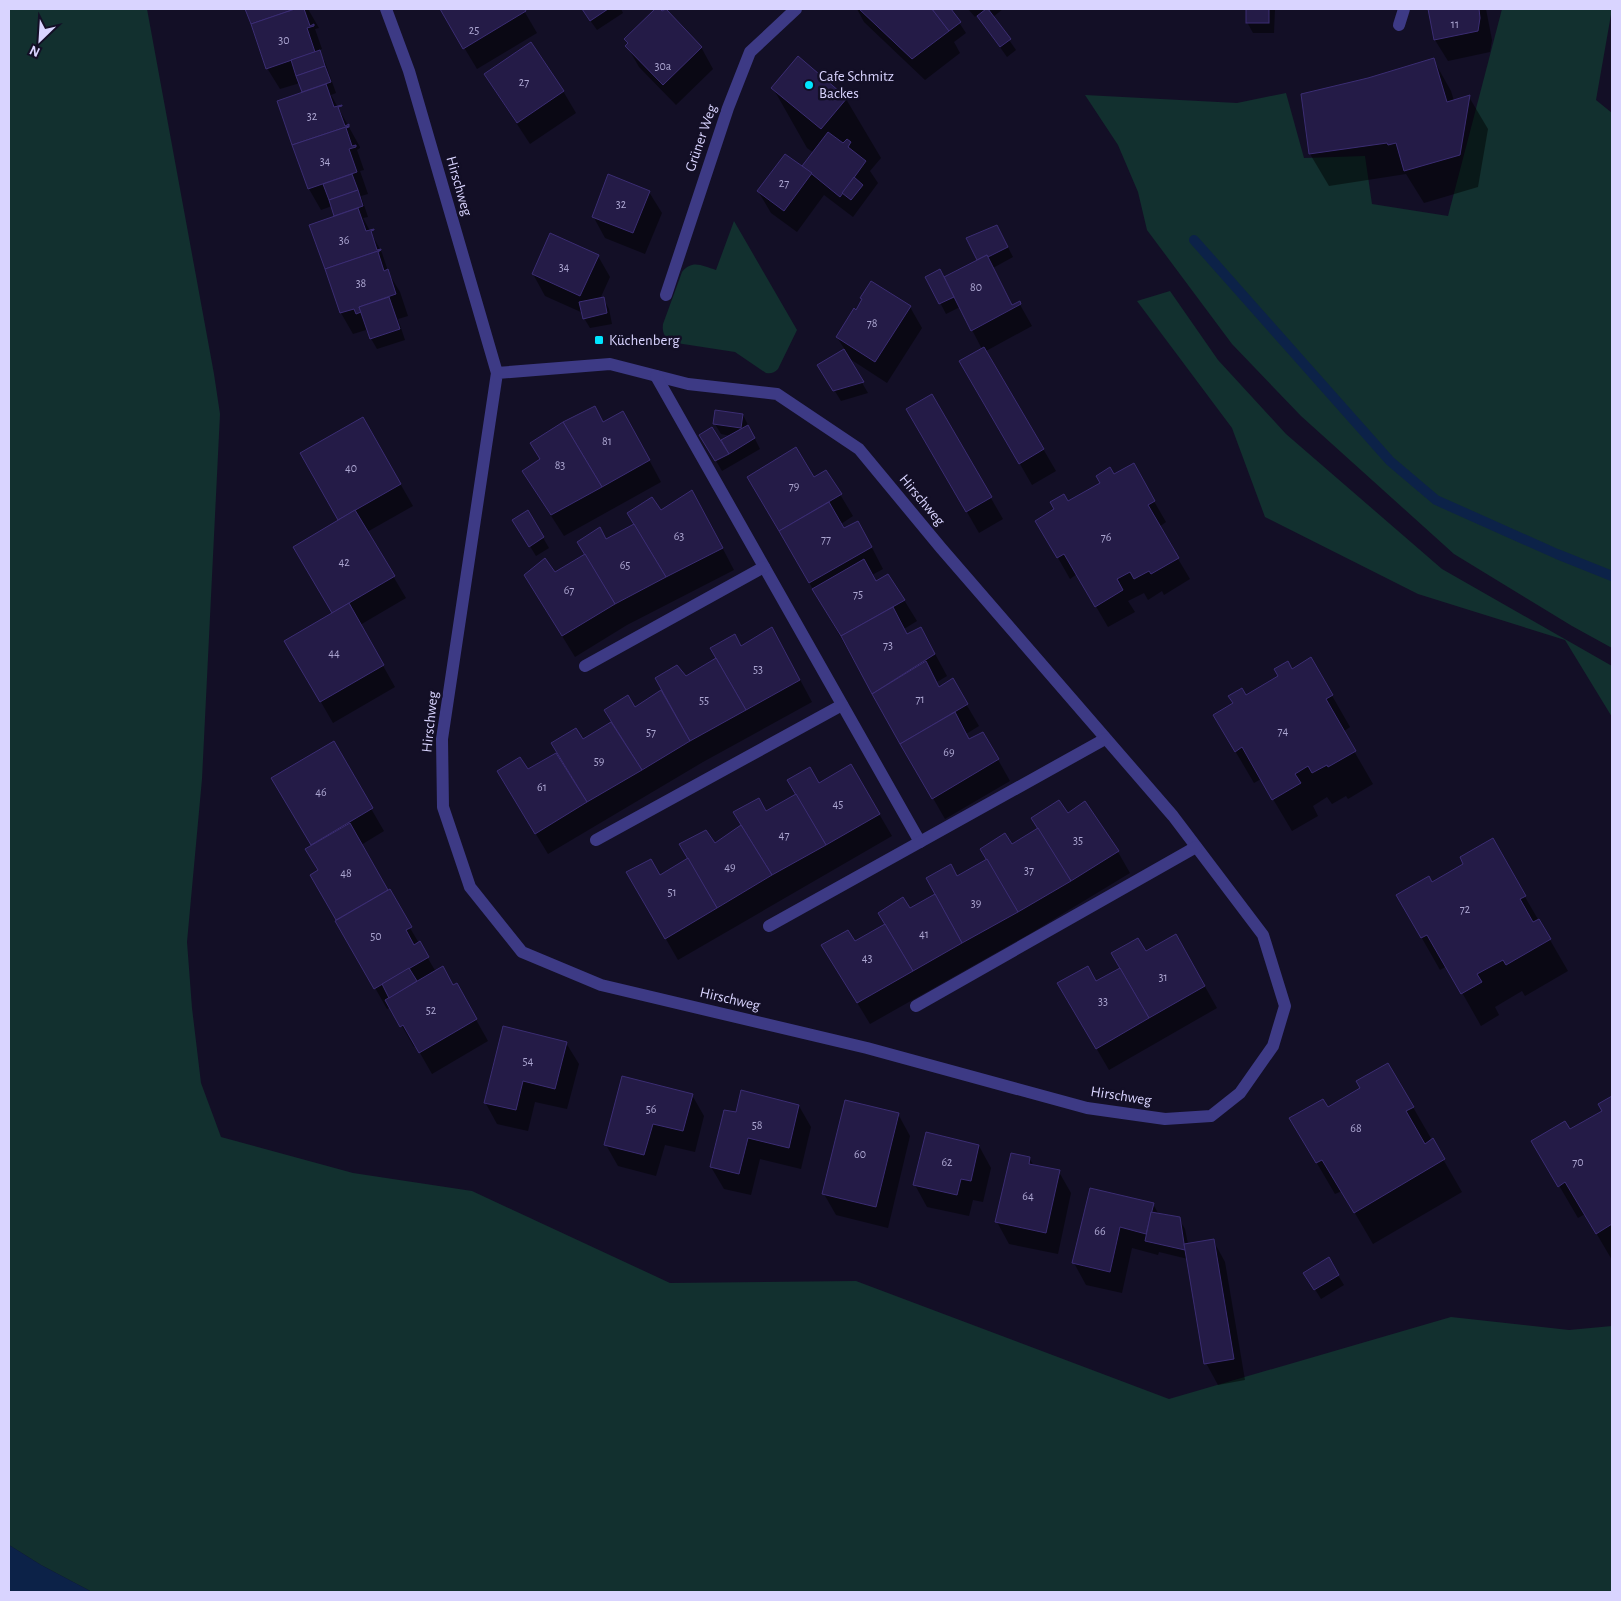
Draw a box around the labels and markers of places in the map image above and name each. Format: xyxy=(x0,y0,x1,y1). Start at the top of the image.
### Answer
place label: Cafe Schmitz Backes xyxy=(819,69,894,101)
marker: Cafe Schmitz Backes xyxy=(803,79,815,91)
place label: Küchenberg xyxy=(609,333,680,348)
marker: Küchenberg xyxy=(593,334,605,346)

